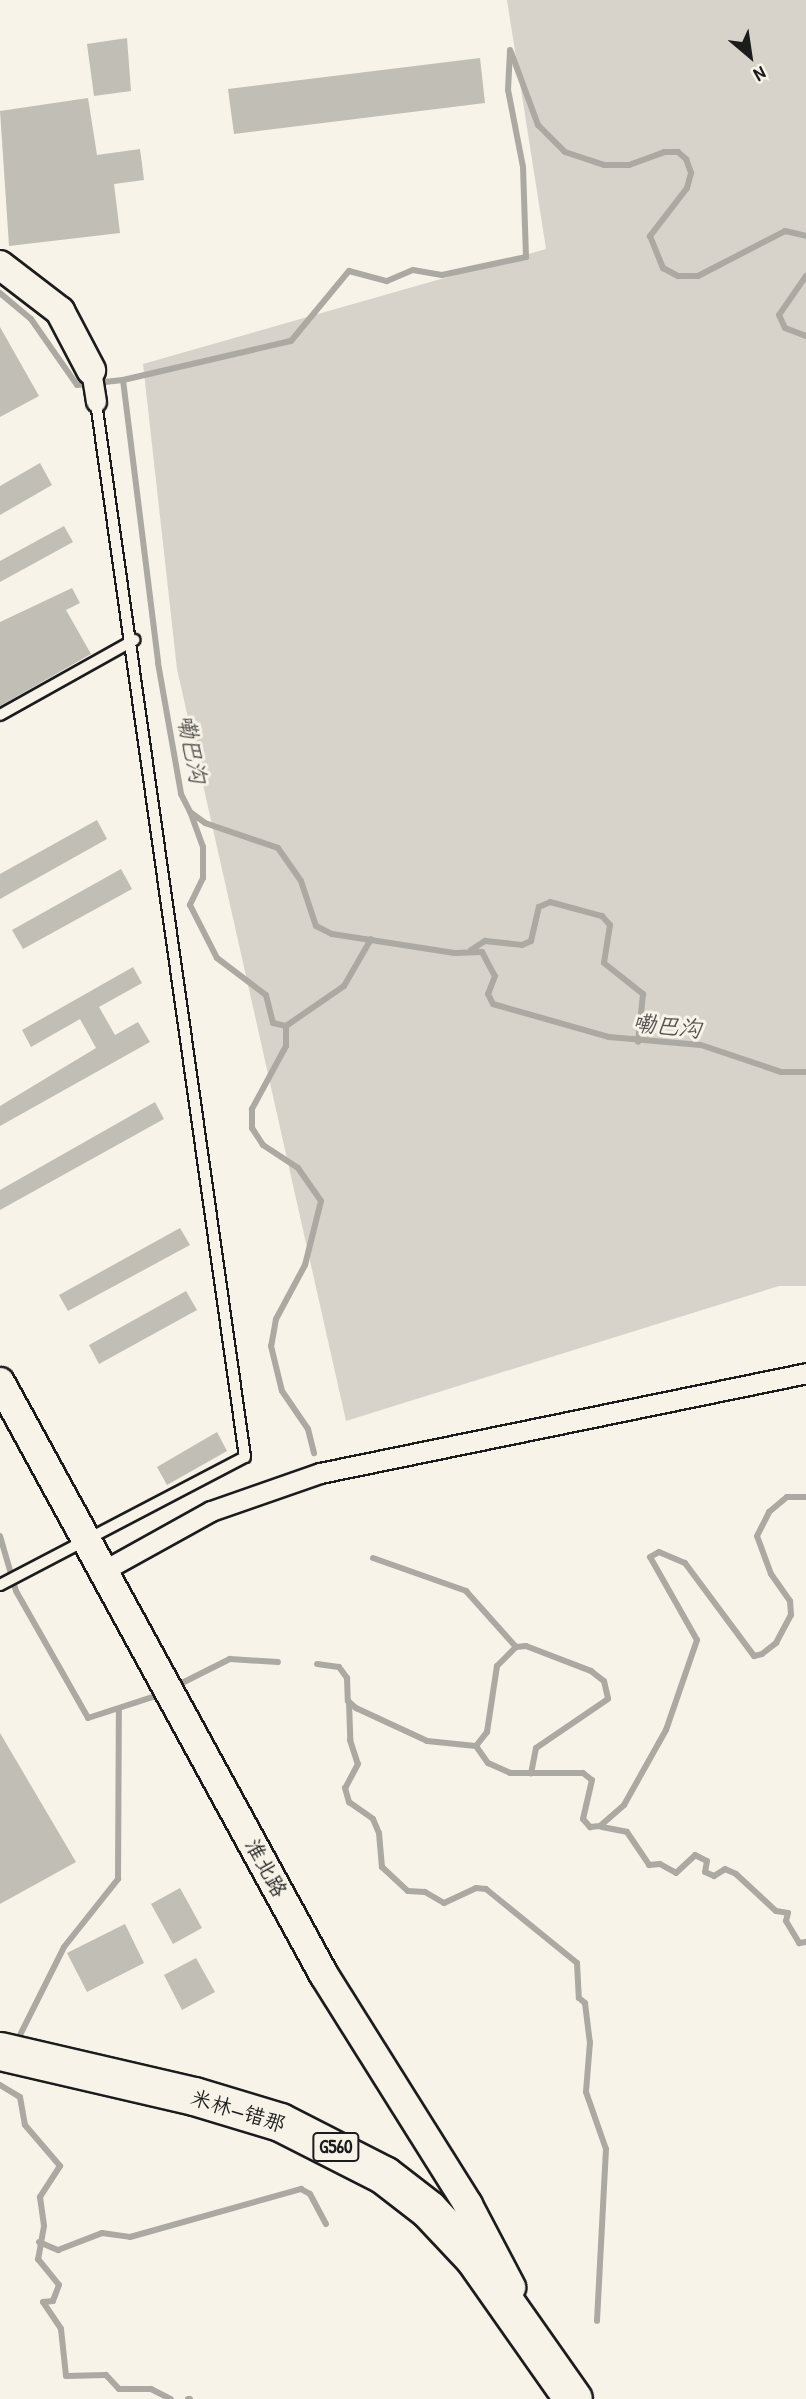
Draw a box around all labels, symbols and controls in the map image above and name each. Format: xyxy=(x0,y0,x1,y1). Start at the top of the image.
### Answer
north arrow xyxy=(715,21,785,91)
text: N xyxy=(749,61,771,88)
water label: 嘞巴沟 xyxy=(172,713,212,785)
water label: 嘞巴沟 xyxy=(631,1009,703,1043)
street label: 淮北路 xyxy=(240,1834,292,1902)
street label: 米林—错那 xyxy=(188,2085,288,2137)
road number: G560 xyxy=(312,2132,360,2162)

